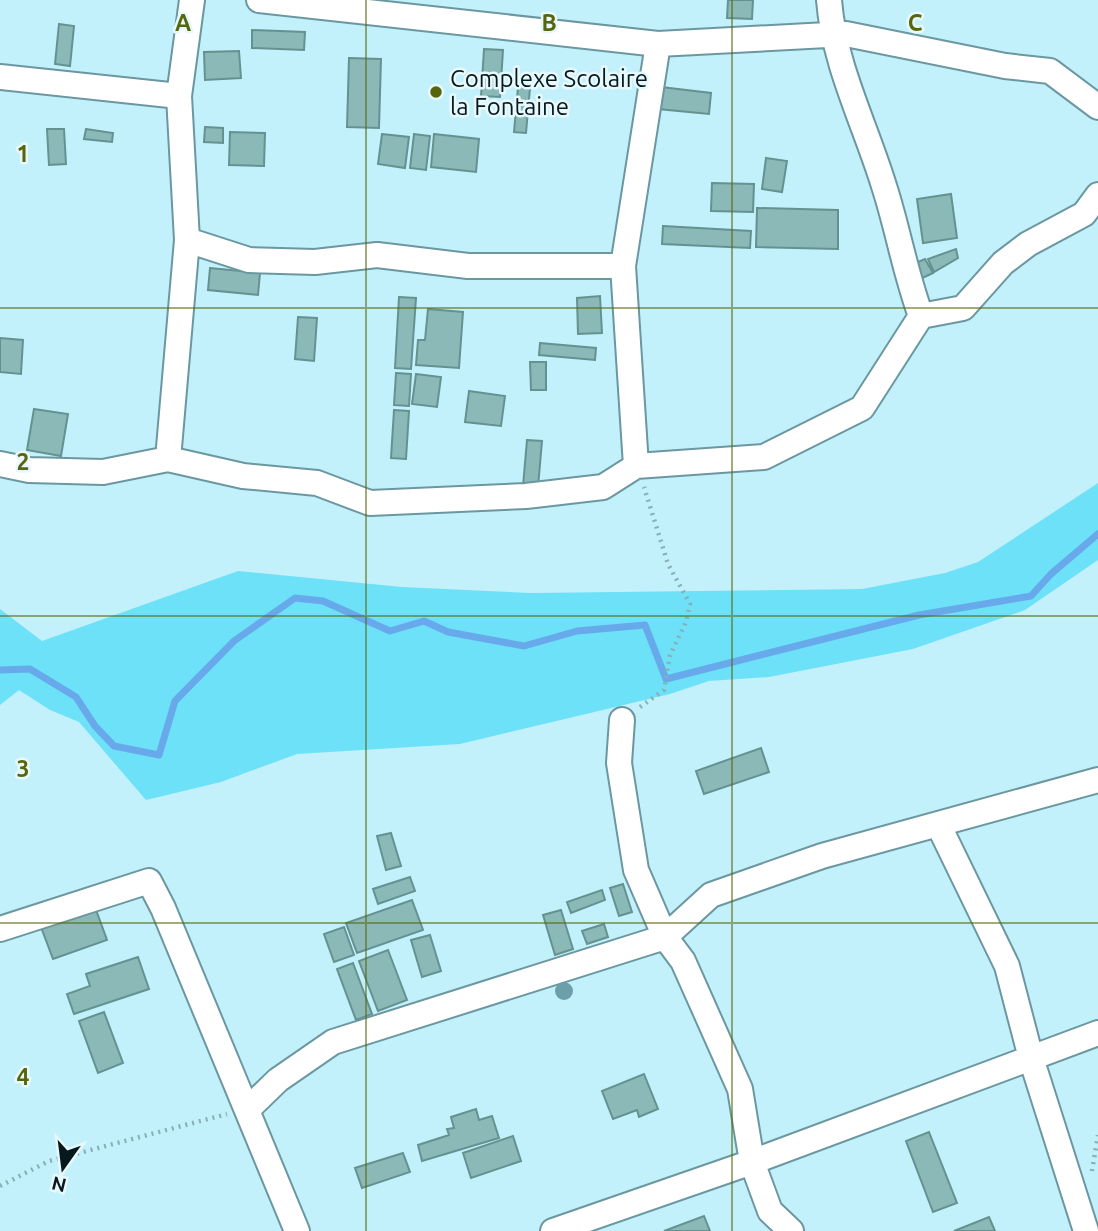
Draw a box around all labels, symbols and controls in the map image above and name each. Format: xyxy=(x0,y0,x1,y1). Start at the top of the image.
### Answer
text: A xyxy=(175,10,191,35)
text: B xyxy=(541,10,557,35)
text: C xyxy=(908,10,923,35)
place label: Complexe Scolaire la Fontaine xyxy=(450,65,648,120)
marker: Complexe Scolaire la Fontaine xyxy=(428,84,444,100)
text: 1 xyxy=(17,141,29,166)
text: 2 xyxy=(17,449,29,474)
text: 3 xyxy=(17,756,29,781)
text: 4 xyxy=(17,1064,30,1089)
north arrow xyxy=(28,1133,98,1203)
text: N xyxy=(49,1172,68,1197)

